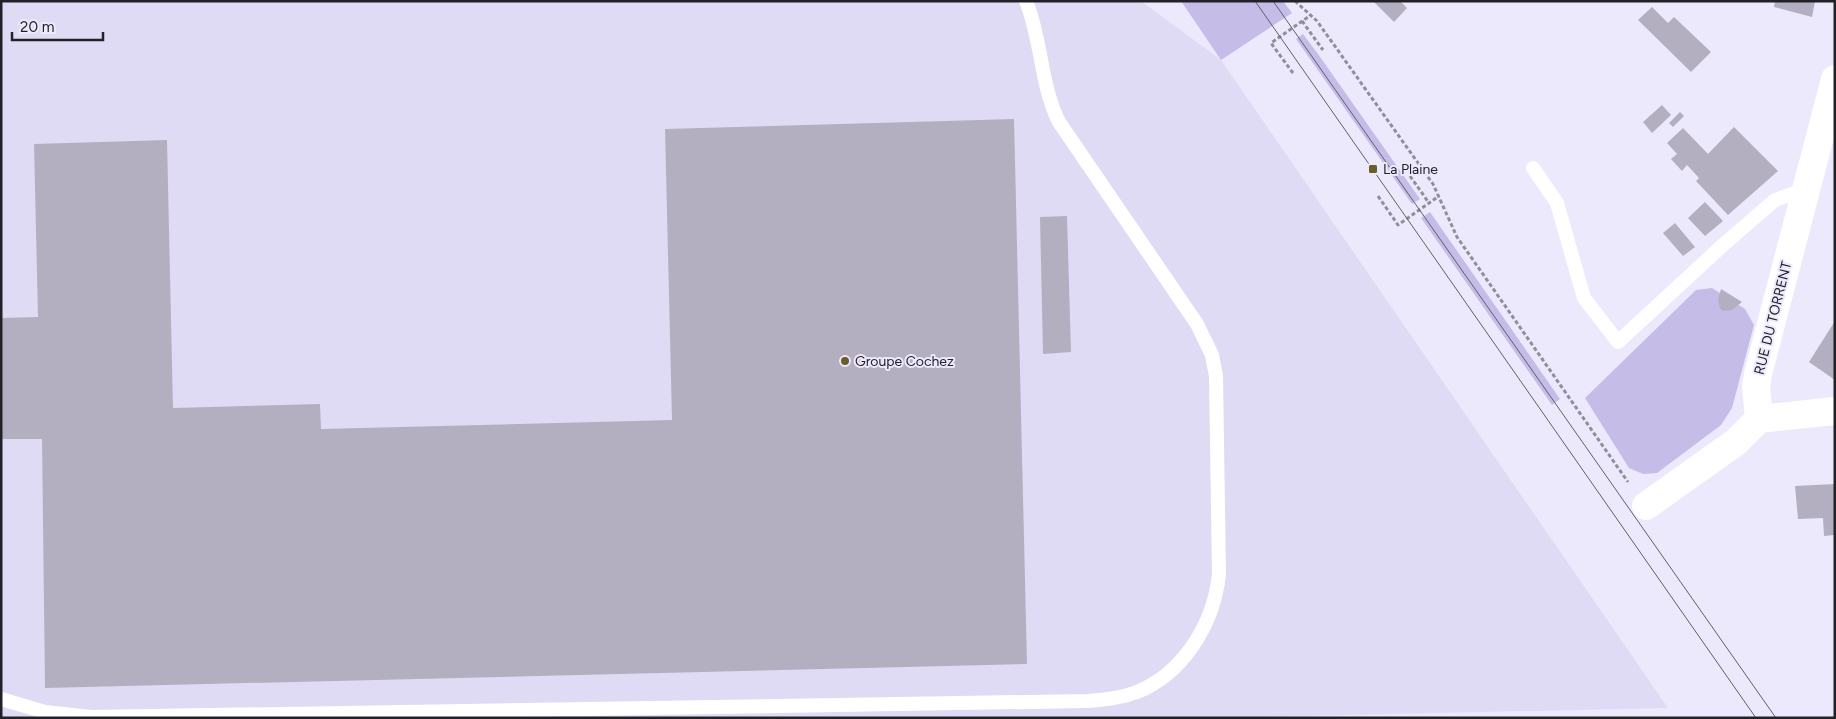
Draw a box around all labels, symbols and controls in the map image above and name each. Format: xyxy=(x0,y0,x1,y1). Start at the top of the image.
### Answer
scale bar xyxy=(12,10,104,42)
text: 20 m xyxy=(20,18,54,36)
place label: La Plaine xyxy=(1383,161,1438,178)
marker: La Plaine xyxy=(1367,163,1379,175)
street label: RUE DU TORRENT xyxy=(1751,259,1795,377)
place label: Groupe Cochez xyxy=(855,353,954,370)
marker: Groupe Cochez xyxy=(839,355,851,367)

